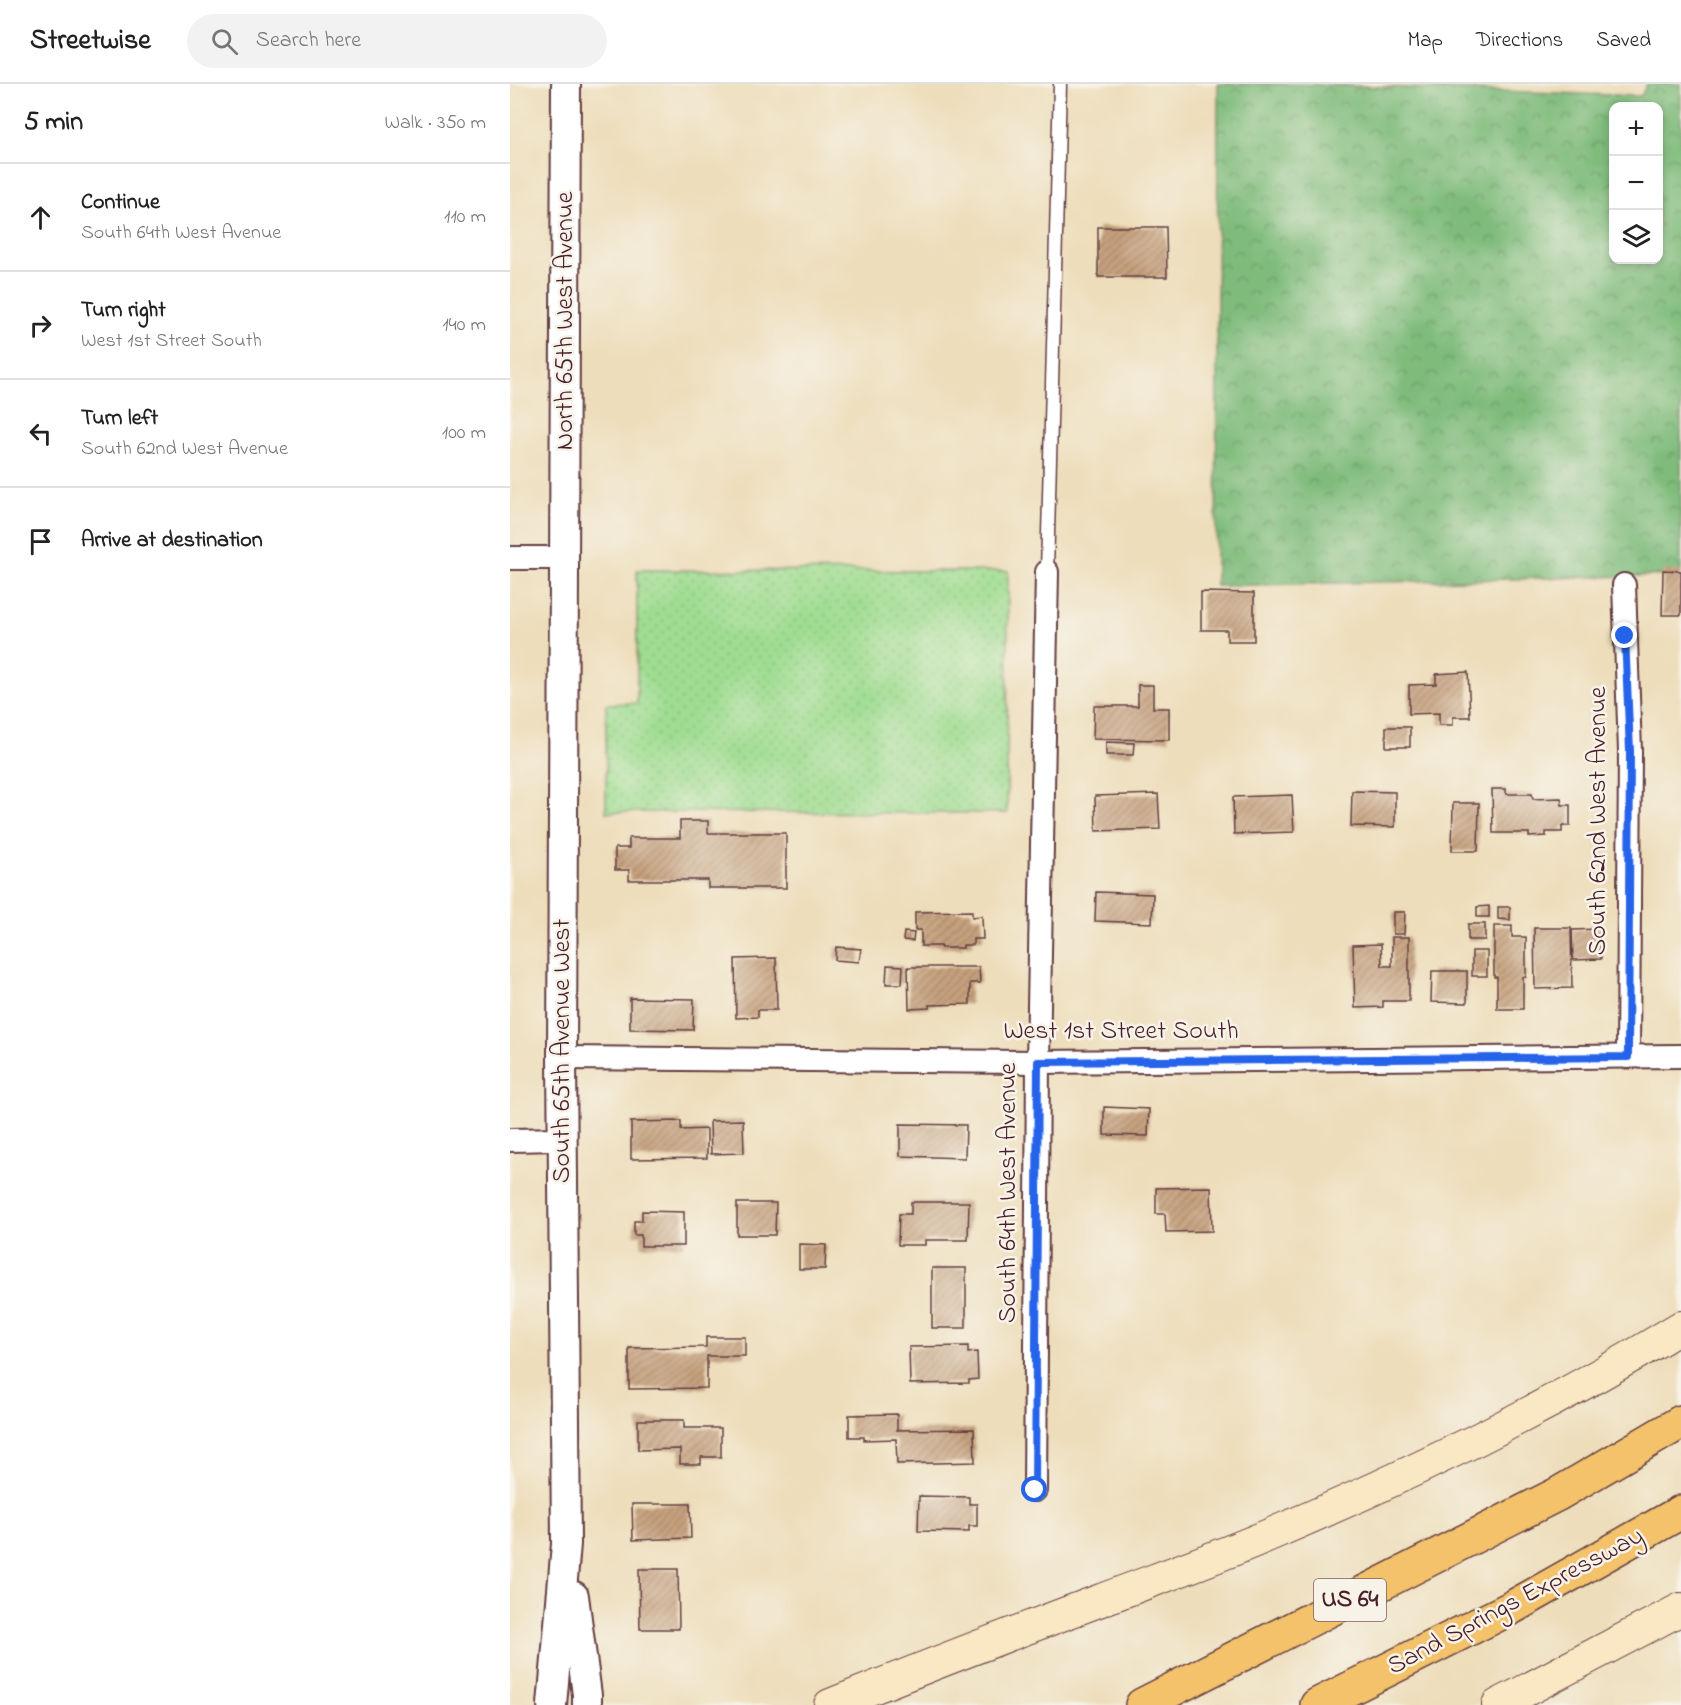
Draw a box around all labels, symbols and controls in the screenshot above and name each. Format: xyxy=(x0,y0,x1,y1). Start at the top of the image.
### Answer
search box xyxy=(187,14,607,68)
text: Streetwise xyxy=(30,21,151,62)
icon: search xyxy=(208,25,241,58)
text: Search here xyxy=(256,25,361,57)
text: Map xyxy=(1407,26,1443,56)
text: Directions xyxy=(1476,26,1563,56)
text: Saved xyxy=(1596,26,1651,56)
map controls xyxy=(1609,102,1663,264)
button: + xyxy=(1609,102,1663,156)
text: 5 min xyxy=(24,104,83,142)
text: Walk · 350 m xyxy=(384,109,486,138)
button: − xyxy=(1609,156,1663,210)
text: Continue xyxy=(81,187,160,219)
street label: North 65th West Avenue xyxy=(547,191,585,450)
icon: ahead xyxy=(24,201,57,234)
text: 110 m xyxy=(444,203,486,232)
button: layers xyxy=(1609,210,1663,264)
text: South 64th West Avenue xyxy=(81,219,281,248)
text: Turn right xyxy=(81,295,166,327)
icon: right xyxy=(24,309,57,342)
text: 140 m xyxy=(442,311,486,340)
text: West 1st Street South xyxy=(81,327,262,356)
text: Turn left xyxy=(81,403,158,435)
icon: left xyxy=(24,417,57,450)
text: 100 m xyxy=(442,419,486,448)
text: South 62nd West Avenue xyxy=(81,435,288,464)
icon: arrive xyxy=(24,525,57,558)
text: Arrive at destination xyxy=(81,525,263,557)
route end xyxy=(1611,622,1637,648)
street label: South 62nd West Avenue xyxy=(1580,686,1618,955)
street label: South 65th Avenue West xyxy=(544,918,582,1183)
street label: West 1st Street South xyxy=(1003,1013,1239,1051)
street label: South 64th West Avenue xyxy=(990,1062,1028,1323)
route start xyxy=(1021,1476,1047,1502)
street label: Sand Springs Expressway xyxy=(1381,1518,1651,1686)
road number: US 64 xyxy=(1314,1579,1386,1621)

